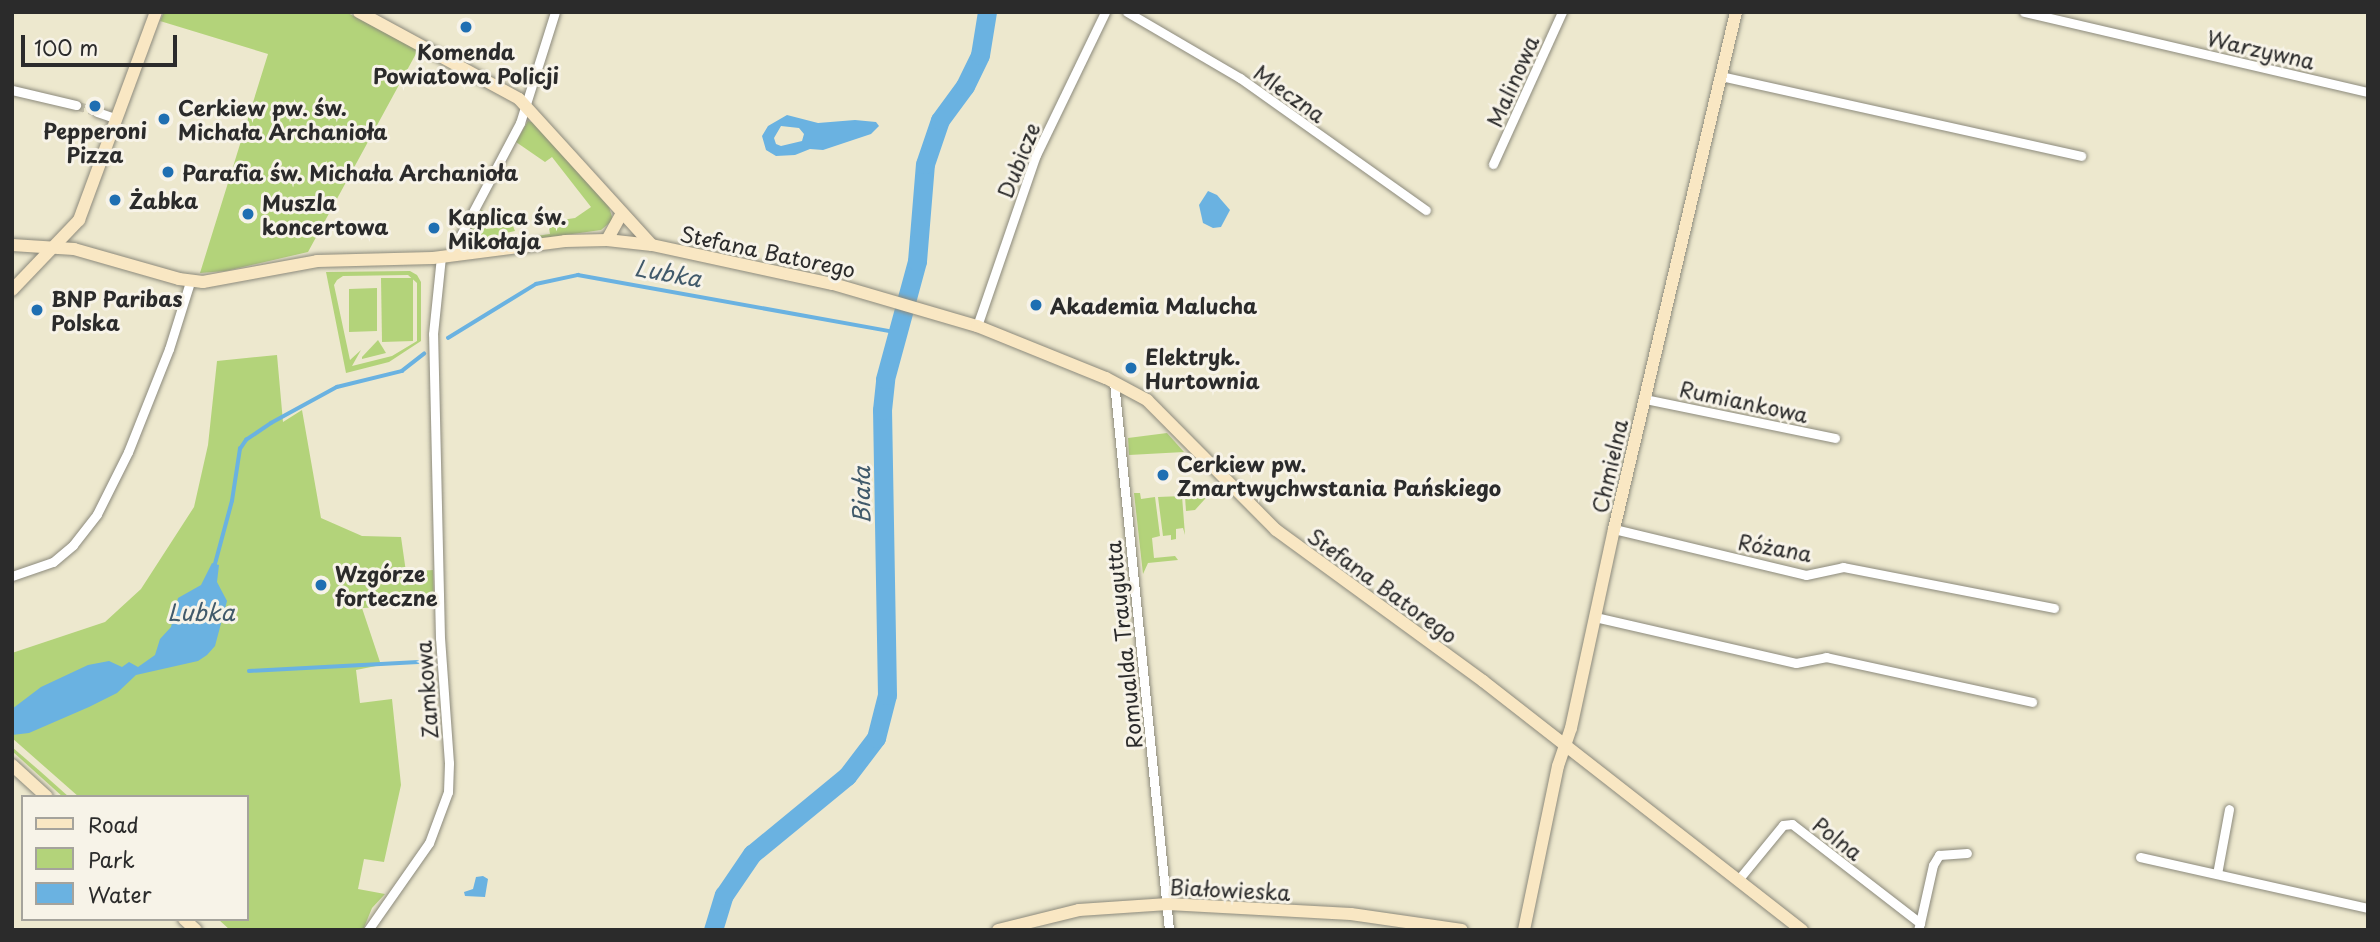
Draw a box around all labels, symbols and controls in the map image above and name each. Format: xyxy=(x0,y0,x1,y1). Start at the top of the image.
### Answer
marker: Komenda Powiatowa Policji xyxy=(458,19,474,35)
scale bar xyxy=(24,21,180,65)
street label: Warzywna xyxy=(2205,24,2317,74)
text: 100 m xyxy=(34,31,98,63)
street label: Malinowa xyxy=(1481,31,1543,131)
place label: Komenda Powiatowa Policji xyxy=(373,38,559,88)
street label: Mleczna xyxy=(1250,59,1330,127)
place label: Cerkiew pw. św. Michała Archanioła xyxy=(178,94,388,144)
marker: Pepperoni Pizza xyxy=(87,98,103,114)
marker: Cerkiew pw. św. Michała Archanioła xyxy=(156,111,172,127)
place label: Pepperoni Pizza xyxy=(43,117,147,167)
street label: Dubicze xyxy=(992,119,1044,201)
place label: Parafia św. Michała Archanioła xyxy=(182,159,521,185)
marker: Parafia św. Michała Archanioła xyxy=(160,164,176,180)
place label: Żabka xyxy=(129,187,198,213)
place label: Muszla koncertowa xyxy=(262,189,388,239)
marker: Żabka xyxy=(107,192,123,208)
place label: Kaplica św. Mikołaja xyxy=(448,203,568,253)
marker: Muszla koncertowa xyxy=(240,206,256,222)
marker: Kaplica św. Mikołaja xyxy=(426,220,442,236)
street label: Stefana Batorego xyxy=(679,220,857,282)
water label: Lubka xyxy=(632,254,704,292)
place label: BNP Paribas Polska xyxy=(51,285,183,335)
place label: Akademia Malucha xyxy=(1050,292,1258,318)
marker: Akademia Malucha xyxy=(1028,297,1044,313)
marker: BNP Paribas Polska xyxy=(29,302,45,318)
place label: Elektryk. Hurtownia xyxy=(1145,343,1260,393)
marker: Elektryk. Hurtownia xyxy=(1123,360,1139,376)
street label: Rumiankowa xyxy=(1677,375,1811,427)
street label: Chmielna xyxy=(1586,417,1632,515)
place label: Cerkiew pw. Zmartwychwstania Pańskiego xyxy=(1177,450,1500,500)
water label: Biała xyxy=(847,466,875,524)
marker: Cerkiew pw. Zmartwychwstania Pańskiego xyxy=(1155,467,1171,483)
street label: Stefana Batorego xyxy=(1304,523,1462,647)
street label: Różana xyxy=(1736,528,1814,566)
street label: Romualda Traugutta xyxy=(1100,540,1146,750)
place label: Wzgórze forteczne xyxy=(335,560,438,610)
marker: Wzgórze forteczne xyxy=(313,577,329,593)
water label: Lubka xyxy=(167,598,235,626)
street label: Zamkowa xyxy=(410,640,442,740)
legend xyxy=(21,795,248,921)
text: Road xyxy=(88,808,139,840)
street label: Polna xyxy=(1808,811,1868,865)
text: Park xyxy=(88,843,135,875)
street label: Białowieska xyxy=(1169,873,1291,905)
text: Water xyxy=(88,878,151,910)

